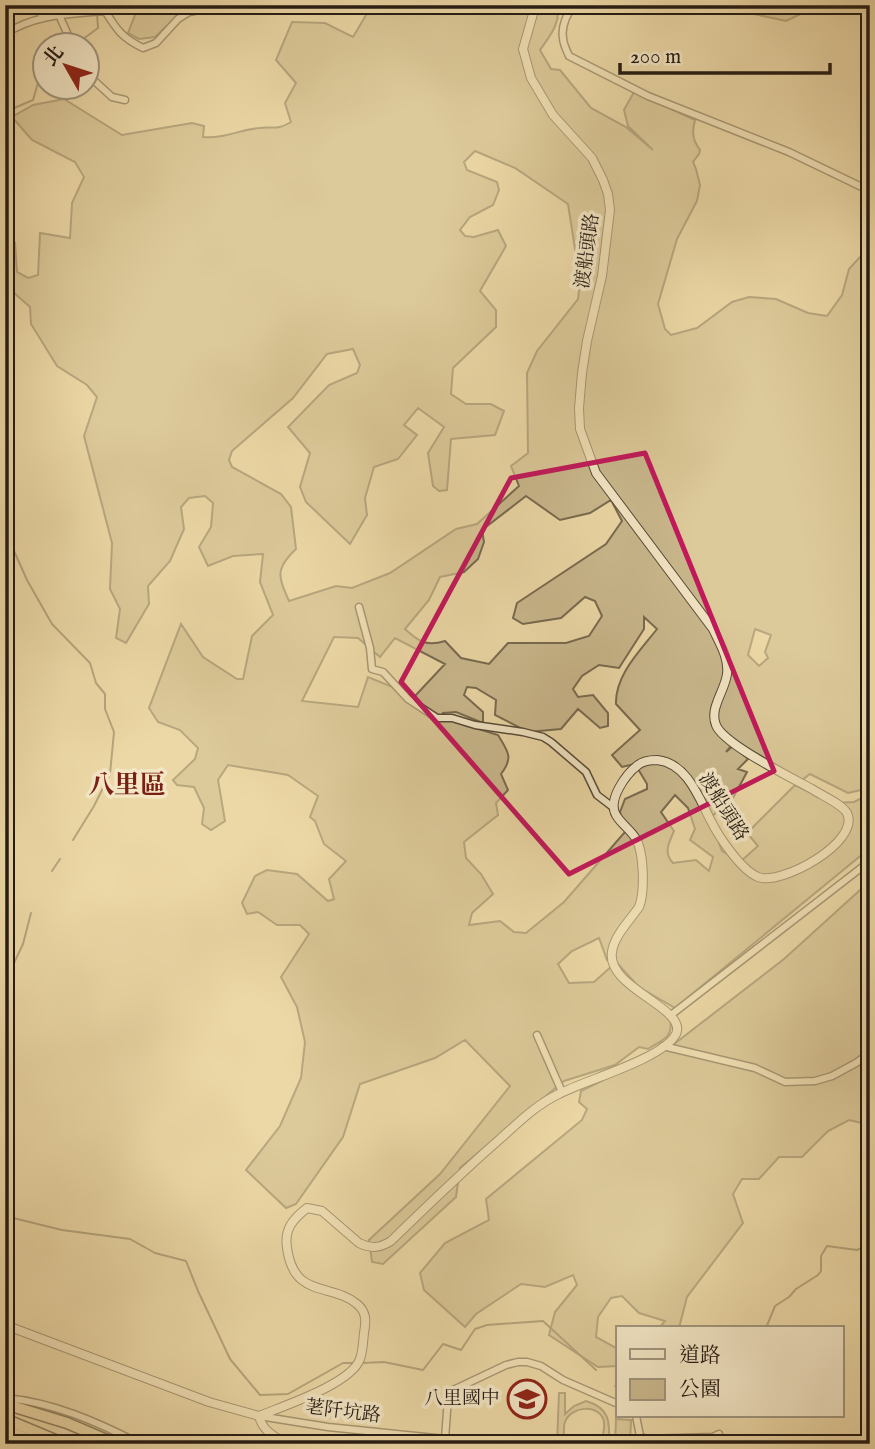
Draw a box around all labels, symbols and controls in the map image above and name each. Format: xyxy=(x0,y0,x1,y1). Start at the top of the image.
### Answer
north arrow xyxy=(32,32,102,102)
scale bar xyxy=(620,32,830,76)
text: 北 xyxy=(39,42,70,72)
text: 200 m xyxy=(630,44,681,71)
street label: 渡船頭路 xyxy=(571,212,605,290)
street label: 渡船頭路 xyxy=(693,768,753,846)
district label: 八里區 xyxy=(88,769,166,802)
legend xyxy=(616,1326,844,1418)
text: 道路 xyxy=(679,1343,721,1370)
text: 公園 xyxy=(679,1377,721,1404)
school or university icon: 八里國中 xyxy=(506,1378,548,1420)
place label: 八里國中 xyxy=(424,1387,500,1411)
street label: 荖阡坑路 xyxy=(304,1395,382,1429)

